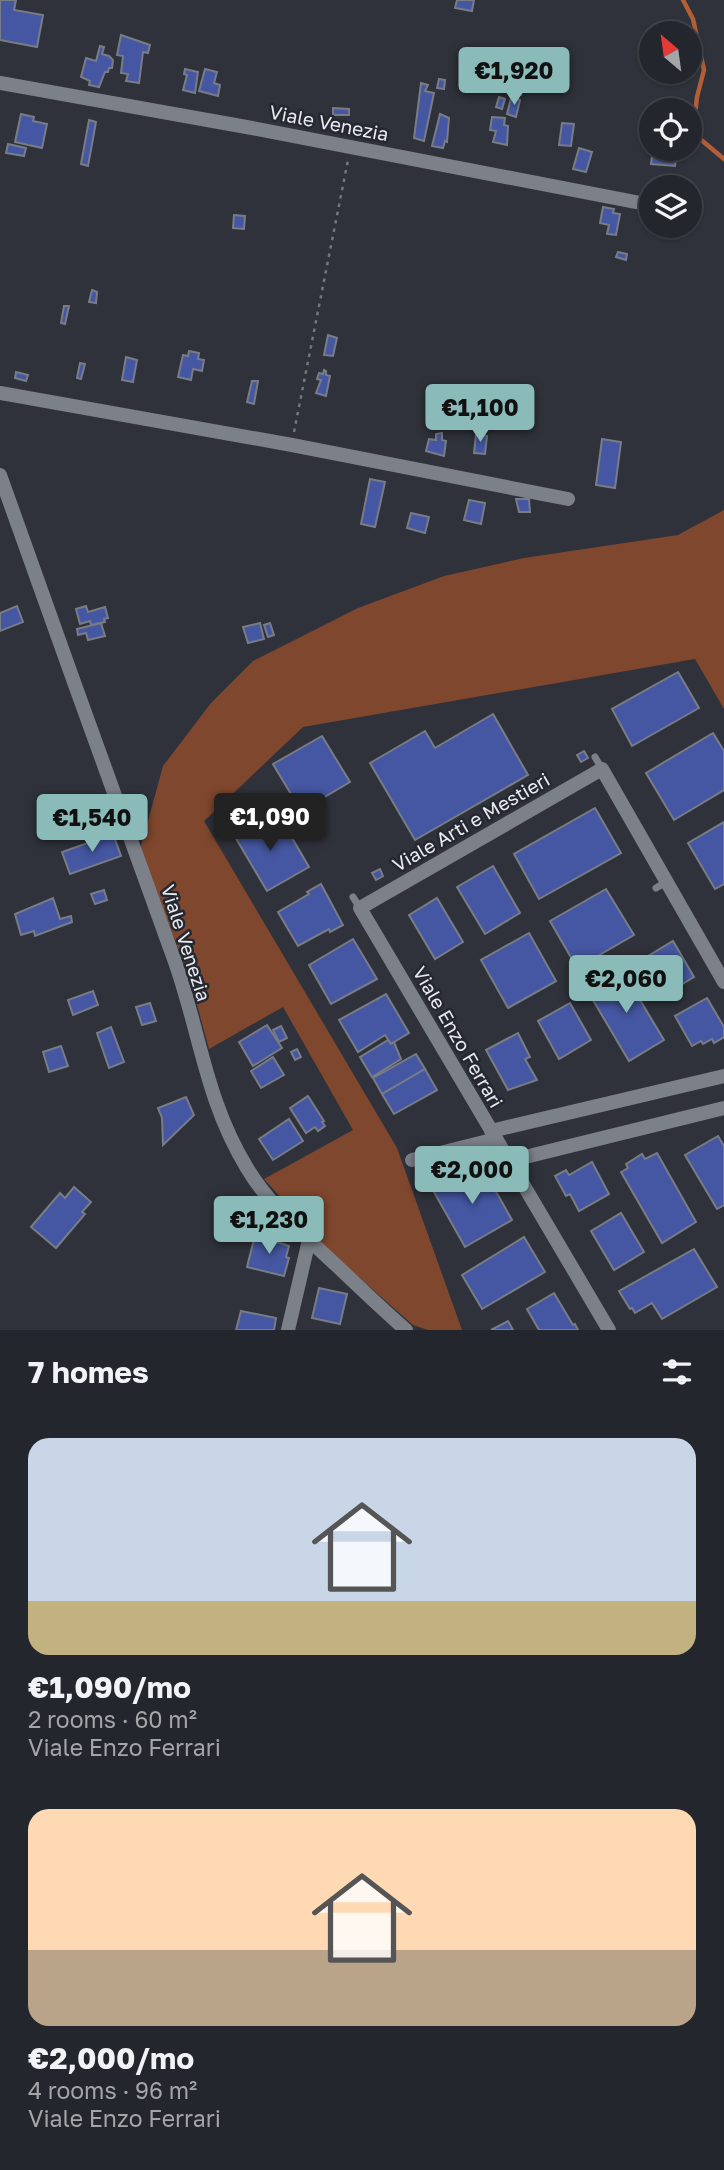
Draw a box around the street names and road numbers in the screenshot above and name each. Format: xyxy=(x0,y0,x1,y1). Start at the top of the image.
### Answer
street label: Viale Venezia xyxy=(267,100,391,145)
street label: Viale Arti e Mestieri xyxy=(388,767,553,876)
street label: Viale Venezia xyxy=(157,882,216,1004)
street label: Viale Enzo Ferrari xyxy=(409,962,508,1111)

